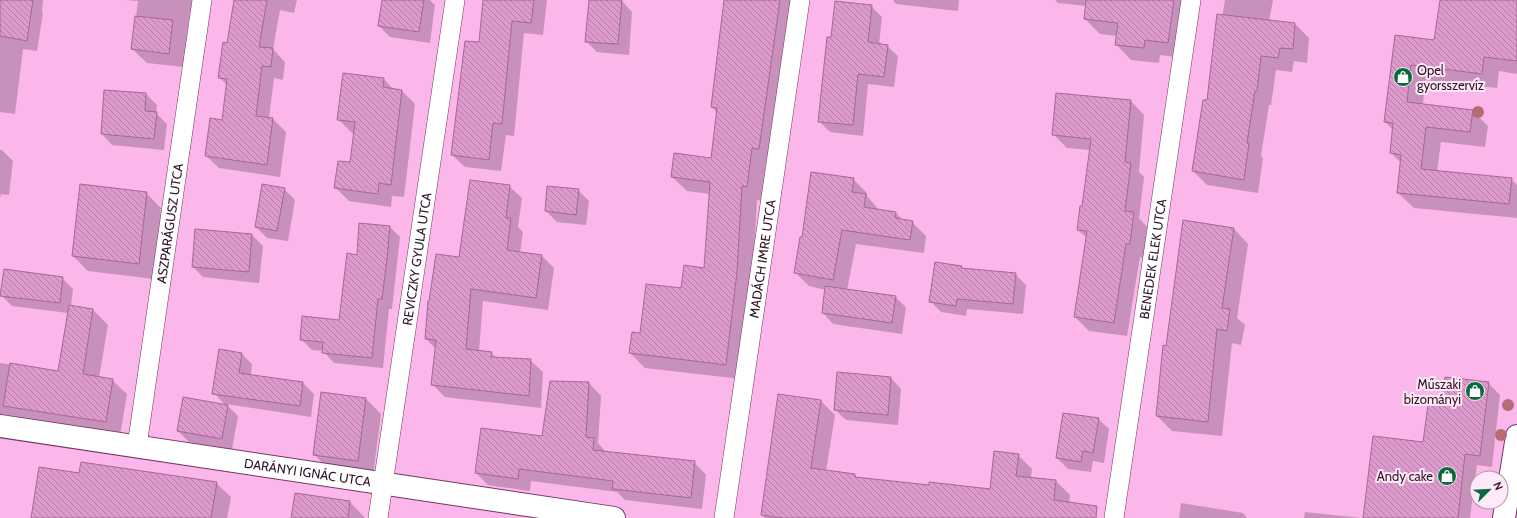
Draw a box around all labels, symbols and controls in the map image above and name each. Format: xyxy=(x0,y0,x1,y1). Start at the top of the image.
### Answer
place label: Opel gyorsszervíz xyxy=(1417,62,1484,93)
shop icon: Opel gyorsszervíz xyxy=(1392,66,1414,88)
street label: ASZPARÁGUSZ UTCA xyxy=(153,162,186,285)
street label: REVICZKY GYULA UTCA xyxy=(399,191,434,326)
street label: MADÁCH IMRE UTCA xyxy=(745,198,779,319)
street label: BENEDEK ELEK UTCA xyxy=(1136,198,1169,320)
place label: Műszaki bizományi xyxy=(1404,376,1461,407)
shop icon: Műszaki bizományi xyxy=(1464,380,1486,402)
street label: DARÁNYI IGNÁC UTCA xyxy=(243,455,372,489)
shop icon: Andy cake xyxy=(1436,465,1458,487)
place label: Andy cake xyxy=(1377,468,1433,484)
north arrow xyxy=(1469,470,1509,510)
text: N xyxy=(1490,480,1506,492)

